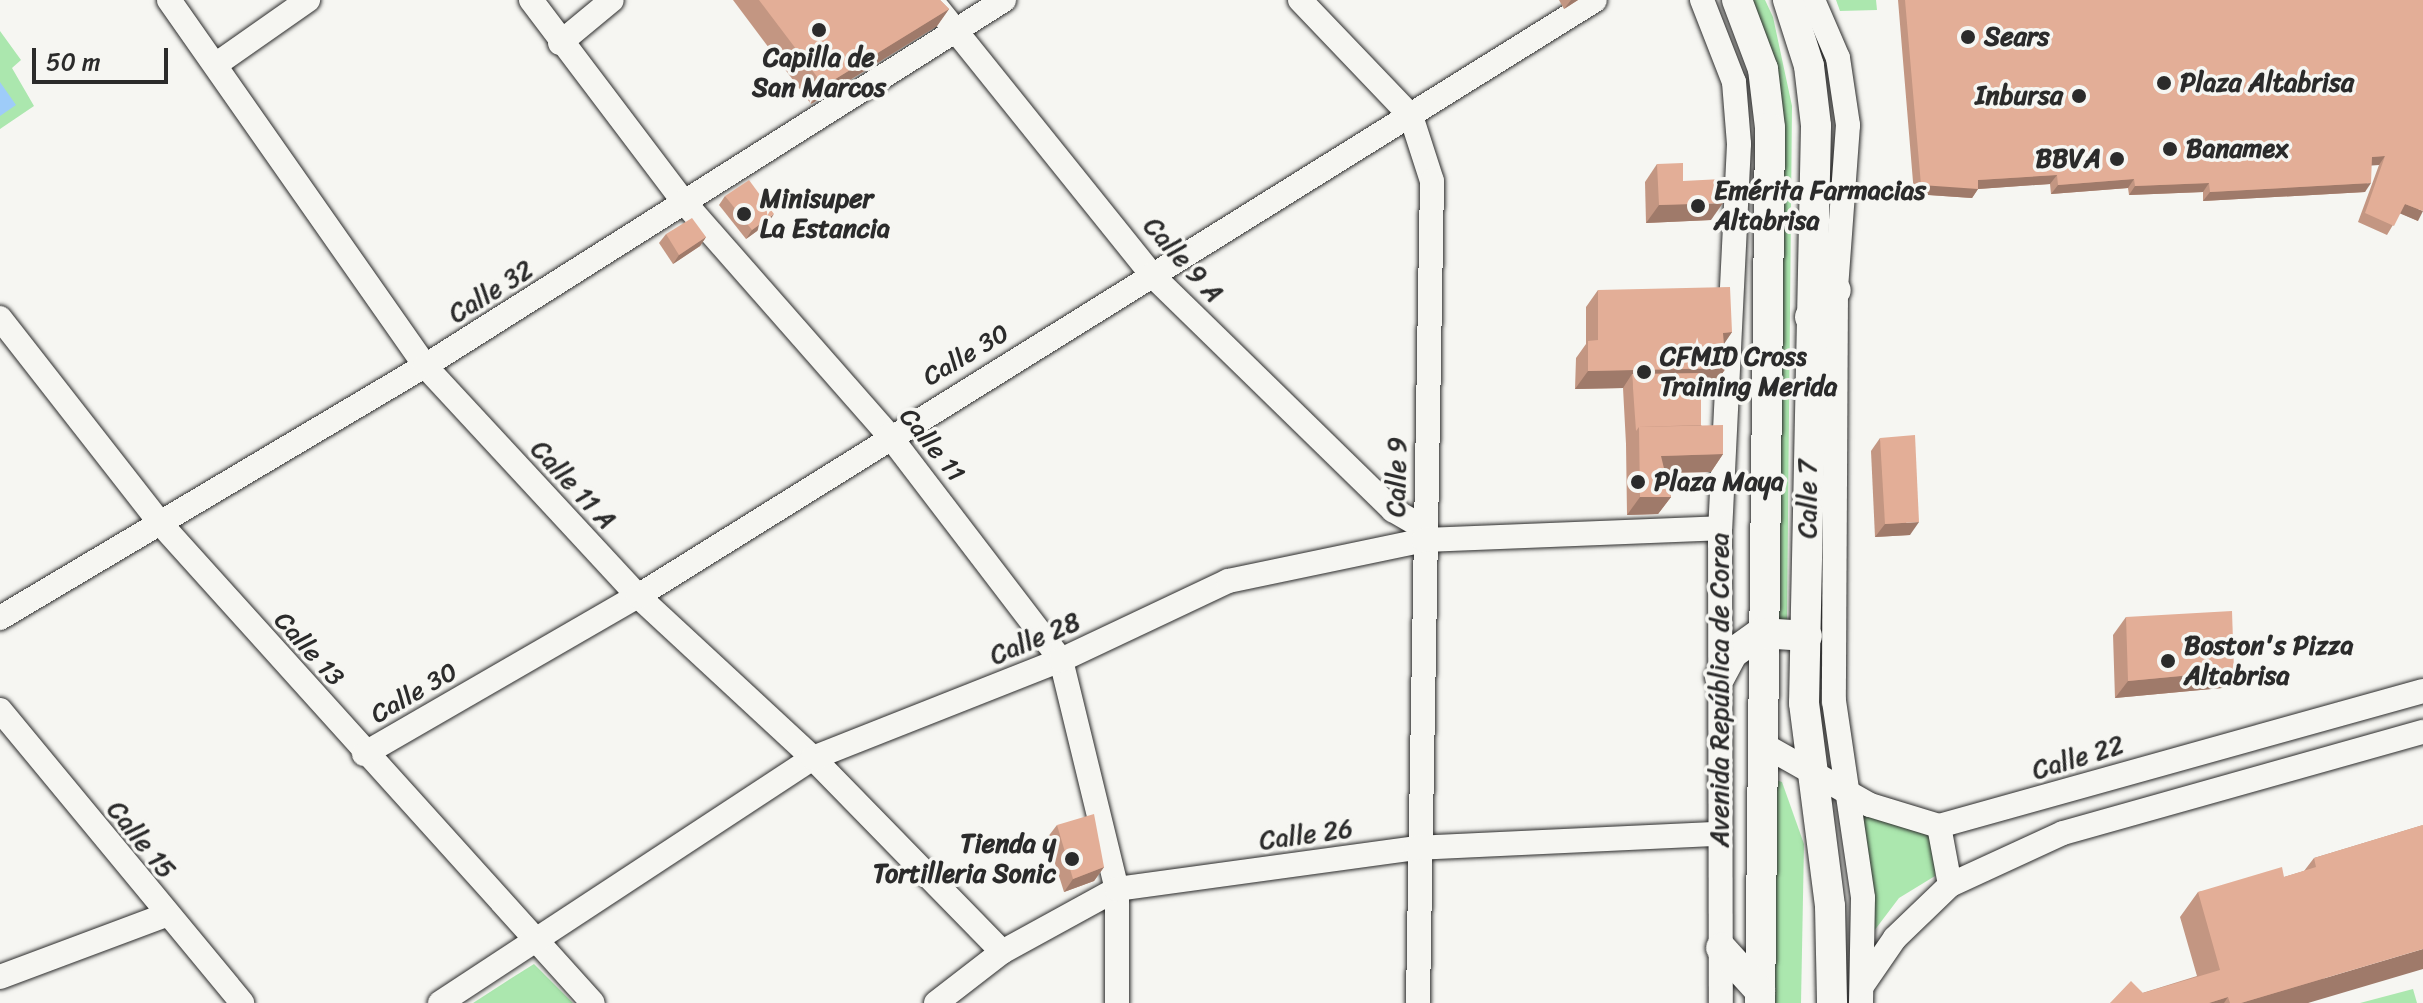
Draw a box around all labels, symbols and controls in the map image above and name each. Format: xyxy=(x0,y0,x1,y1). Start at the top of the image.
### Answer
marker: Capilla de San Marcos xyxy=(810,21,828,39)
place label: Sears xyxy=(1984,21,2049,53)
marker: Sears xyxy=(1959,28,1977,46)
scale bar xyxy=(36,32,172,82)
text: 50 m xyxy=(46,41,101,83)
place label: Capilla de San Marcos xyxy=(753,42,885,104)
place label: Plaza Altabrisa xyxy=(2180,67,2354,99)
marker: Plaza Altabrisa xyxy=(2155,74,2173,92)
place label: Inbursa xyxy=(1975,80,2063,112)
marker: Inbursa xyxy=(2070,87,2088,105)
place label: Banamex xyxy=(2186,133,2288,165)
marker: Banamex xyxy=(2161,140,2179,158)
place label: BBVA xyxy=(2035,143,2101,175)
marker: BBVA xyxy=(2108,150,2126,168)
place label: Emérita Farmacias Altabrisa xyxy=(1714,175,1926,236)
place label: Minisuper La Estancia xyxy=(760,183,890,244)
marker: Emérita Farmacias Altabrisa xyxy=(1689,197,1707,215)
marker: Minisuper La Estancia xyxy=(735,205,753,223)
street label: Calle 9 A xyxy=(1137,211,1229,309)
street label: Calle 32 xyxy=(443,254,539,330)
street label: Calle 30 xyxy=(917,317,1015,393)
place label: CFMID Cross Training Merida xyxy=(1660,341,1837,402)
marker: CFMID Cross Training Merida xyxy=(1635,363,1653,381)
street label: Calle 11 xyxy=(893,402,971,488)
street label: Calle 11 A xyxy=(524,434,622,536)
street label: Calle 9 xyxy=(1381,437,1413,517)
street label: Calle 7 xyxy=(1792,459,1824,539)
place label: Plaza Maya xyxy=(1654,466,1783,498)
marker: Plaza Maya xyxy=(1629,473,1647,491)
street label: Avenida República de Corea xyxy=(1704,532,1736,848)
street label: Calle 13 xyxy=(267,605,351,693)
street label: Calle 28 xyxy=(985,606,1085,672)
place label: Boston's Pizza Altabrisa xyxy=(2184,630,2353,692)
marker: Boston's Pizza Altabrisa xyxy=(2159,652,2177,670)
street label: Calle 30 xyxy=(365,656,463,730)
street label: Calle 22 xyxy=(2028,729,2128,787)
street label: Calle 15 xyxy=(100,795,182,885)
street label: Calle 26 xyxy=(1257,813,1355,857)
place label: Tienda y Tortilleria Sonic xyxy=(873,828,1056,890)
marker: Tienda y Tortilleria Sonic xyxy=(1063,850,1081,868)

